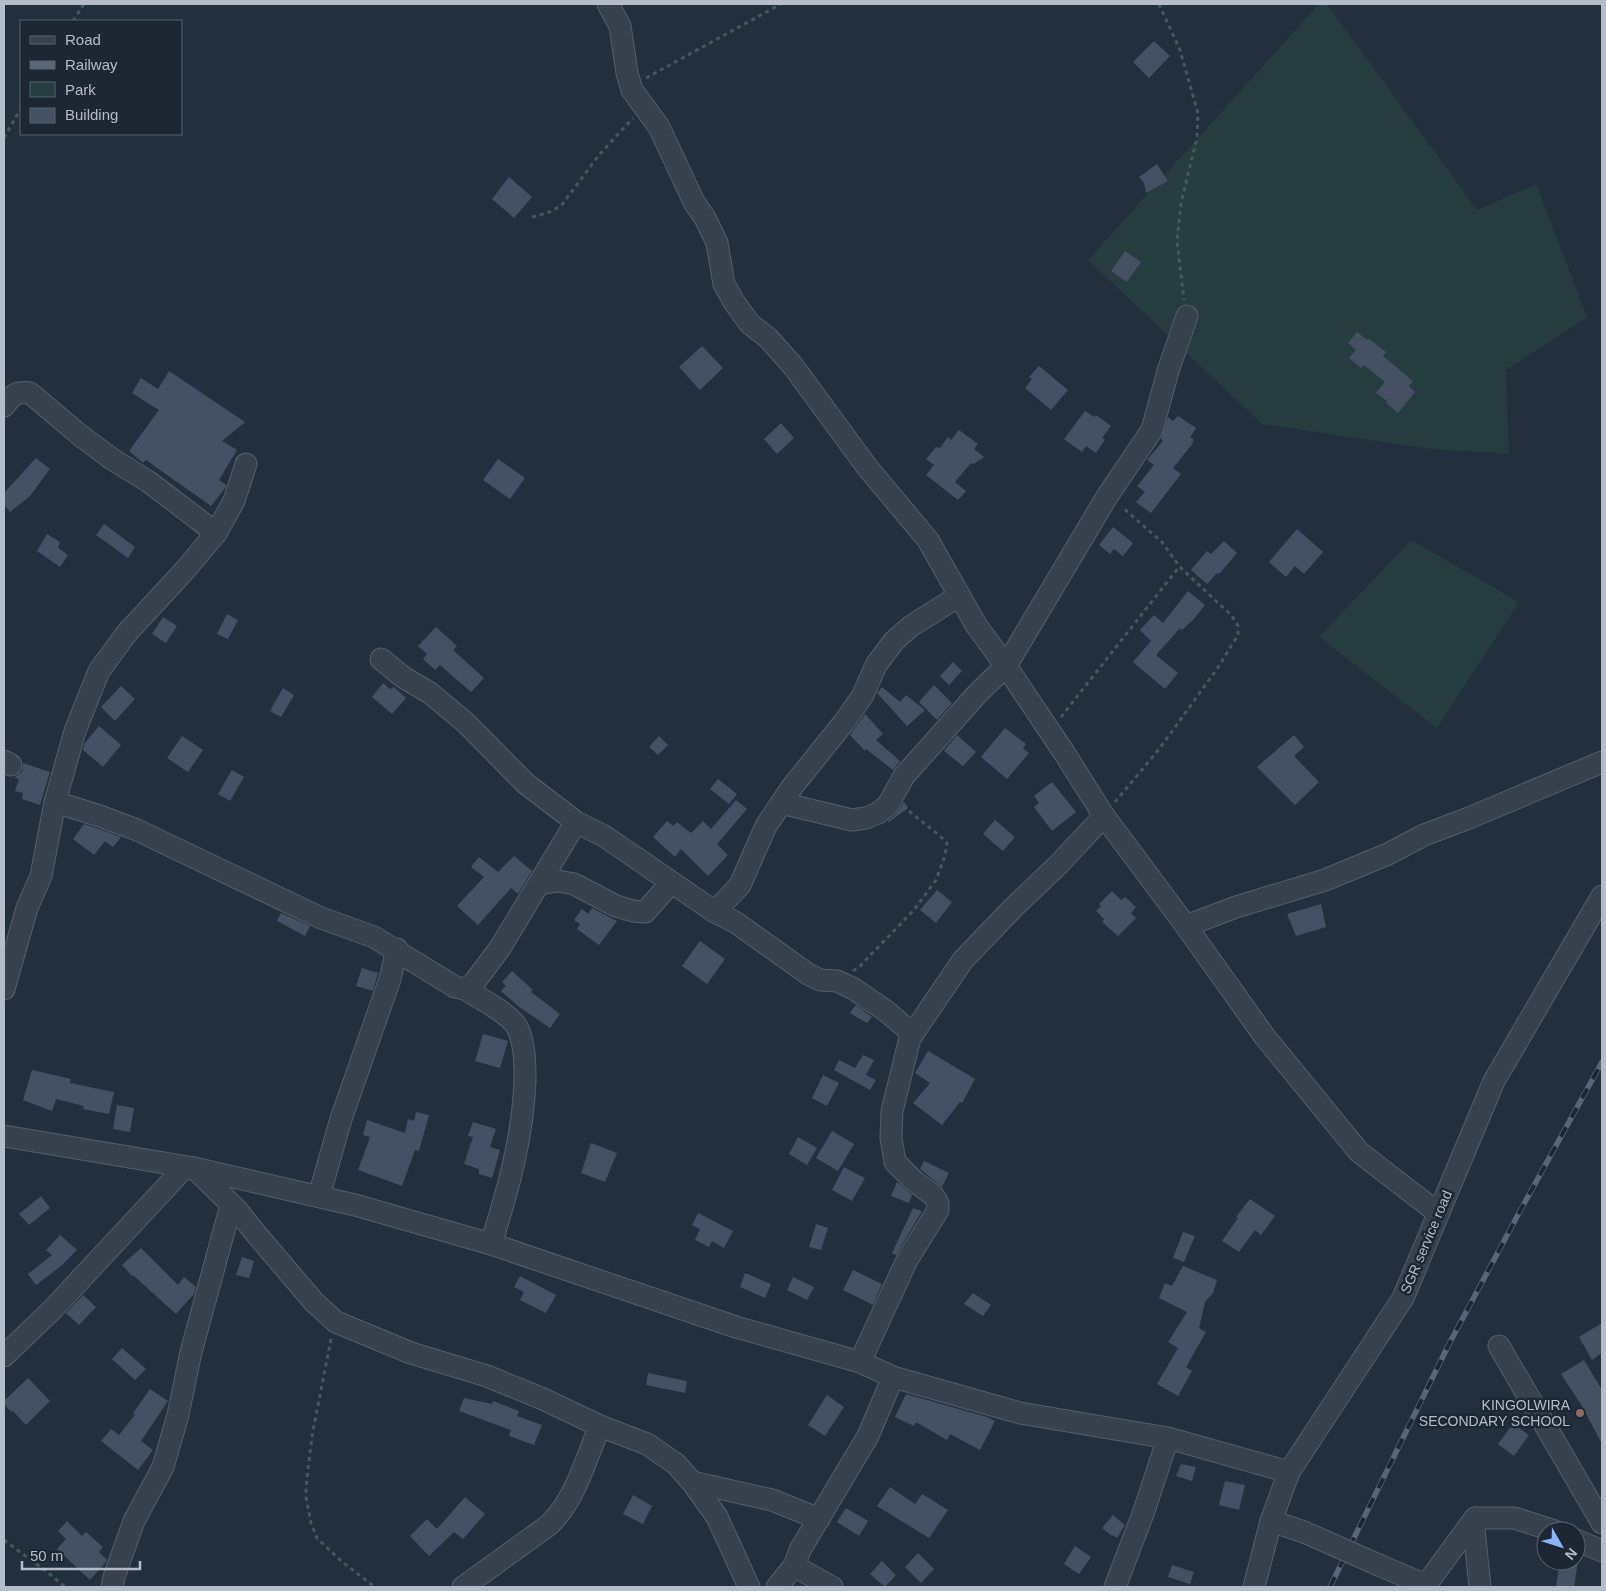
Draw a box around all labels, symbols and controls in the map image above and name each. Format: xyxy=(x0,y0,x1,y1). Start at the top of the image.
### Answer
legend xyxy=(20,20,182,135)
text: Road xyxy=(65,31,101,48)
text: Railway xyxy=(65,56,118,73)
text: Park xyxy=(65,81,96,98)
text: Building xyxy=(65,106,118,123)
street label: SGR service road xyxy=(1397,1188,1455,1296)
place label: KINGOLWIRA SECONDARY SCHOOL xyxy=(1419,1397,1571,1429)
marker: KINGOLWIRA SECONDARY SCHOOL xyxy=(1574,1407,1586,1419)
north arrow xyxy=(1536,1521,1586,1571)
scale bar xyxy=(22,1538,140,1570)
text: N xyxy=(1562,1545,1581,1563)
text: 50 m xyxy=(30,1547,63,1564)

